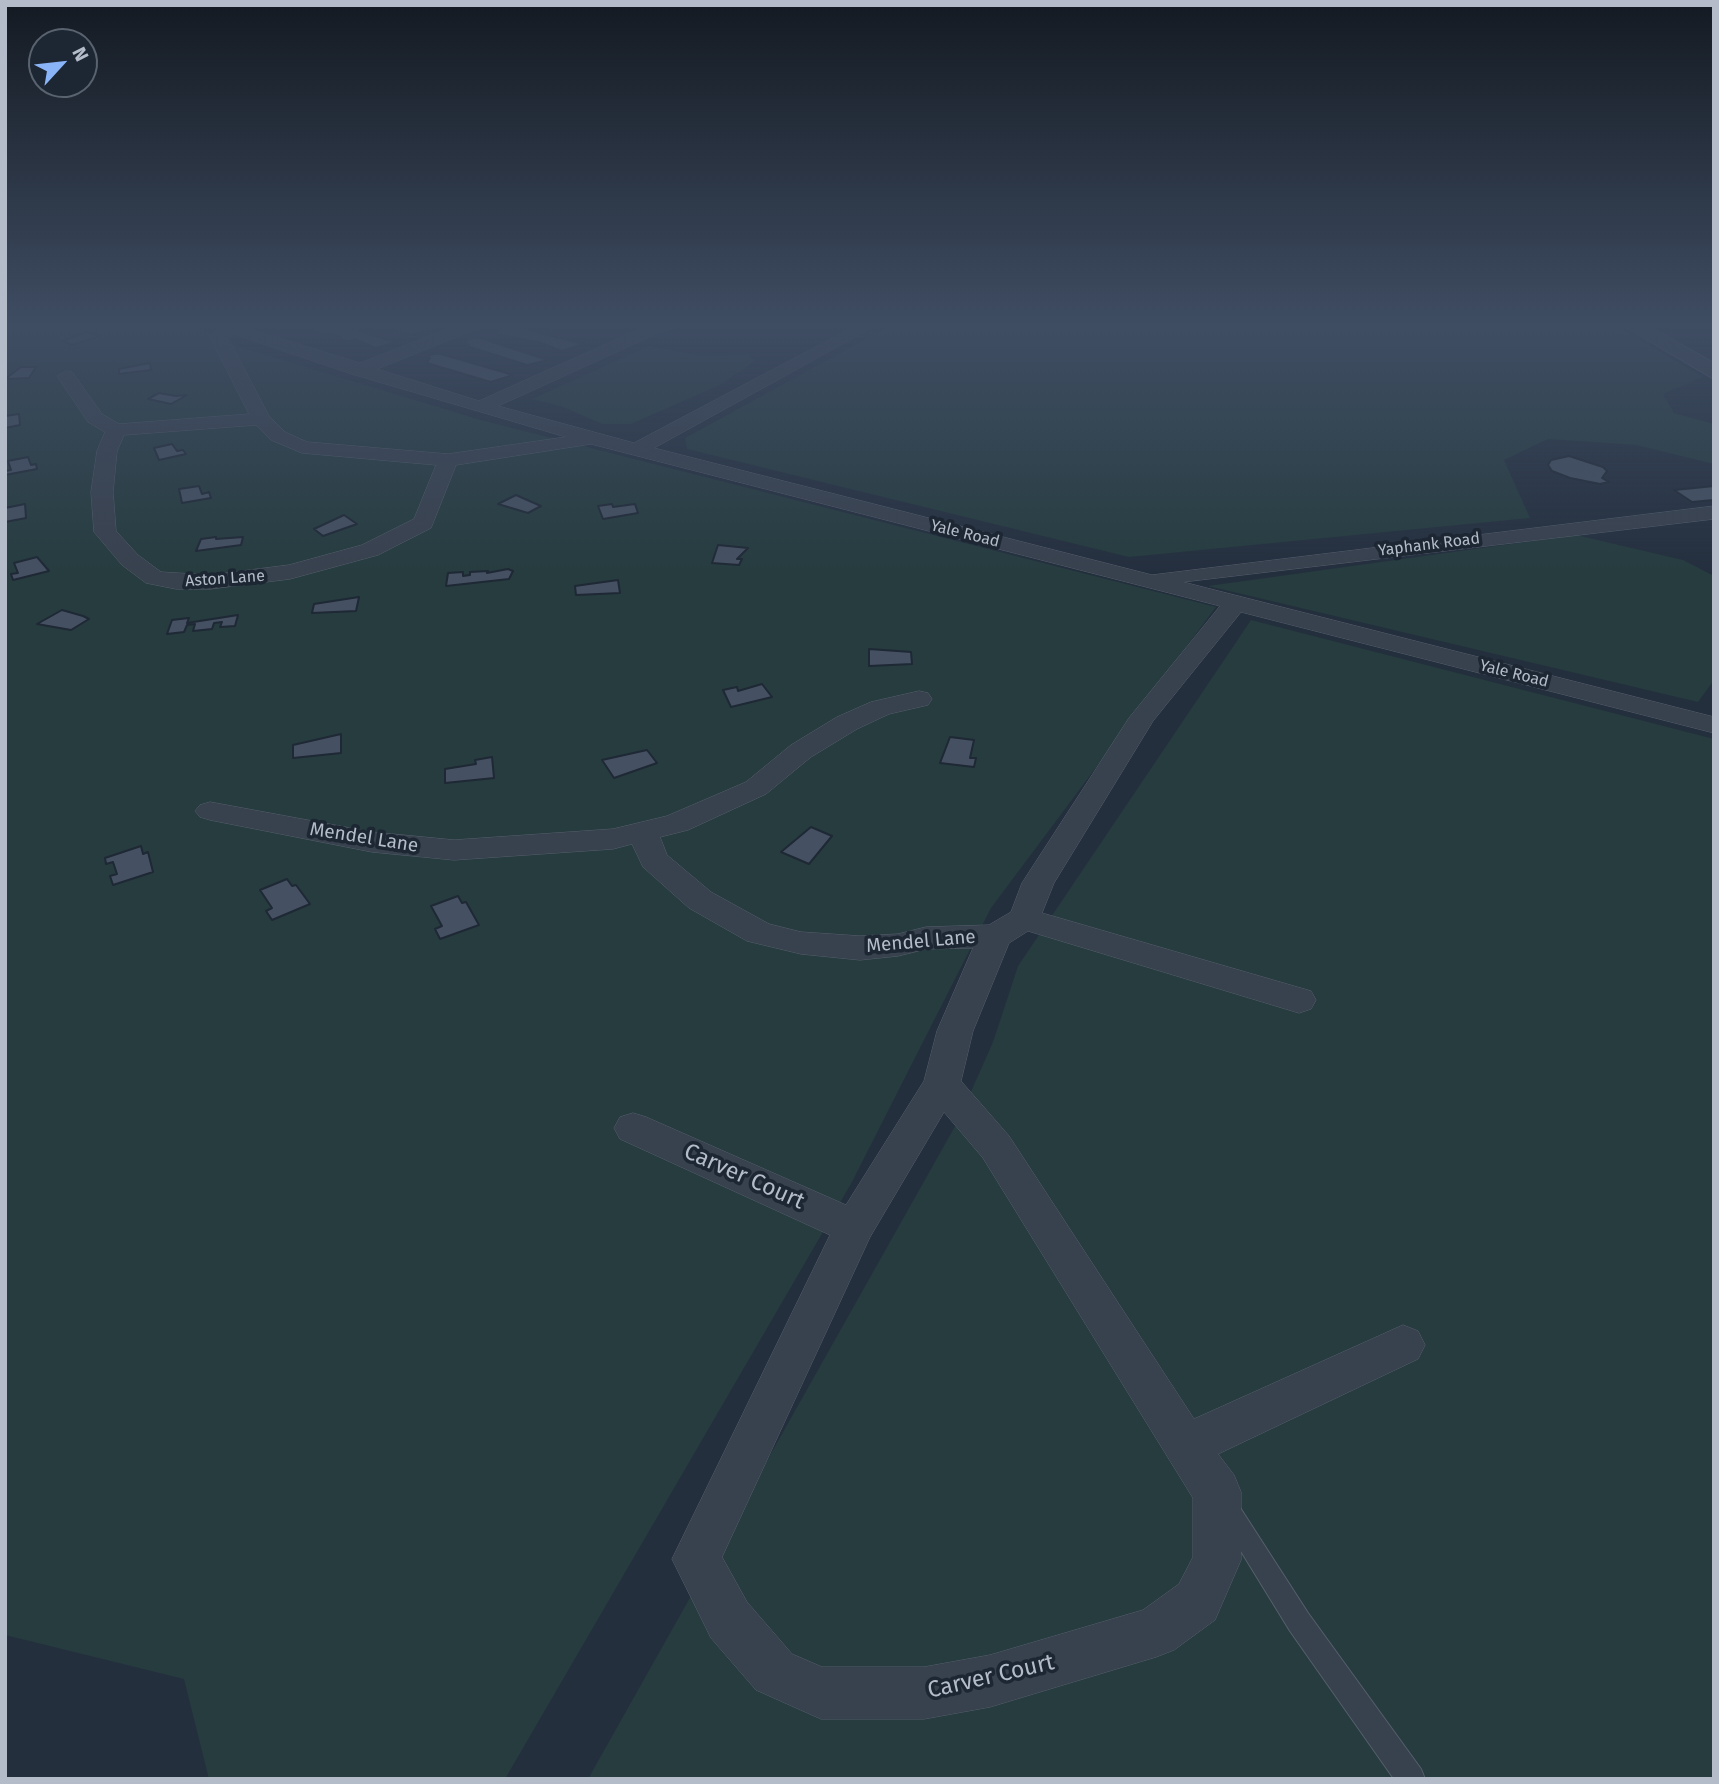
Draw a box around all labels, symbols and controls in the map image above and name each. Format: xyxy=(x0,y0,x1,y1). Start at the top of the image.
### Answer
north arrow xyxy=(28,28,98,98)
text: N xyxy=(67,43,93,65)
street label: Yale Road xyxy=(928,516,1002,552)
street label: Yaphank Road xyxy=(1377,529,1481,561)
street label: Aston Lane xyxy=(185,567,265,591)
street label: Yale Road xyxy=(1477,656,1551,692)
street label: Mendel Lane xyxy=(308,818,420,858)
street label: Mendel Lane xyxy=(865,926,977,958)
street label: Carver Court xyxy=(679,1138,809,1216)
street label: Carver Court xyxy=(925,1649,1057,1705)

